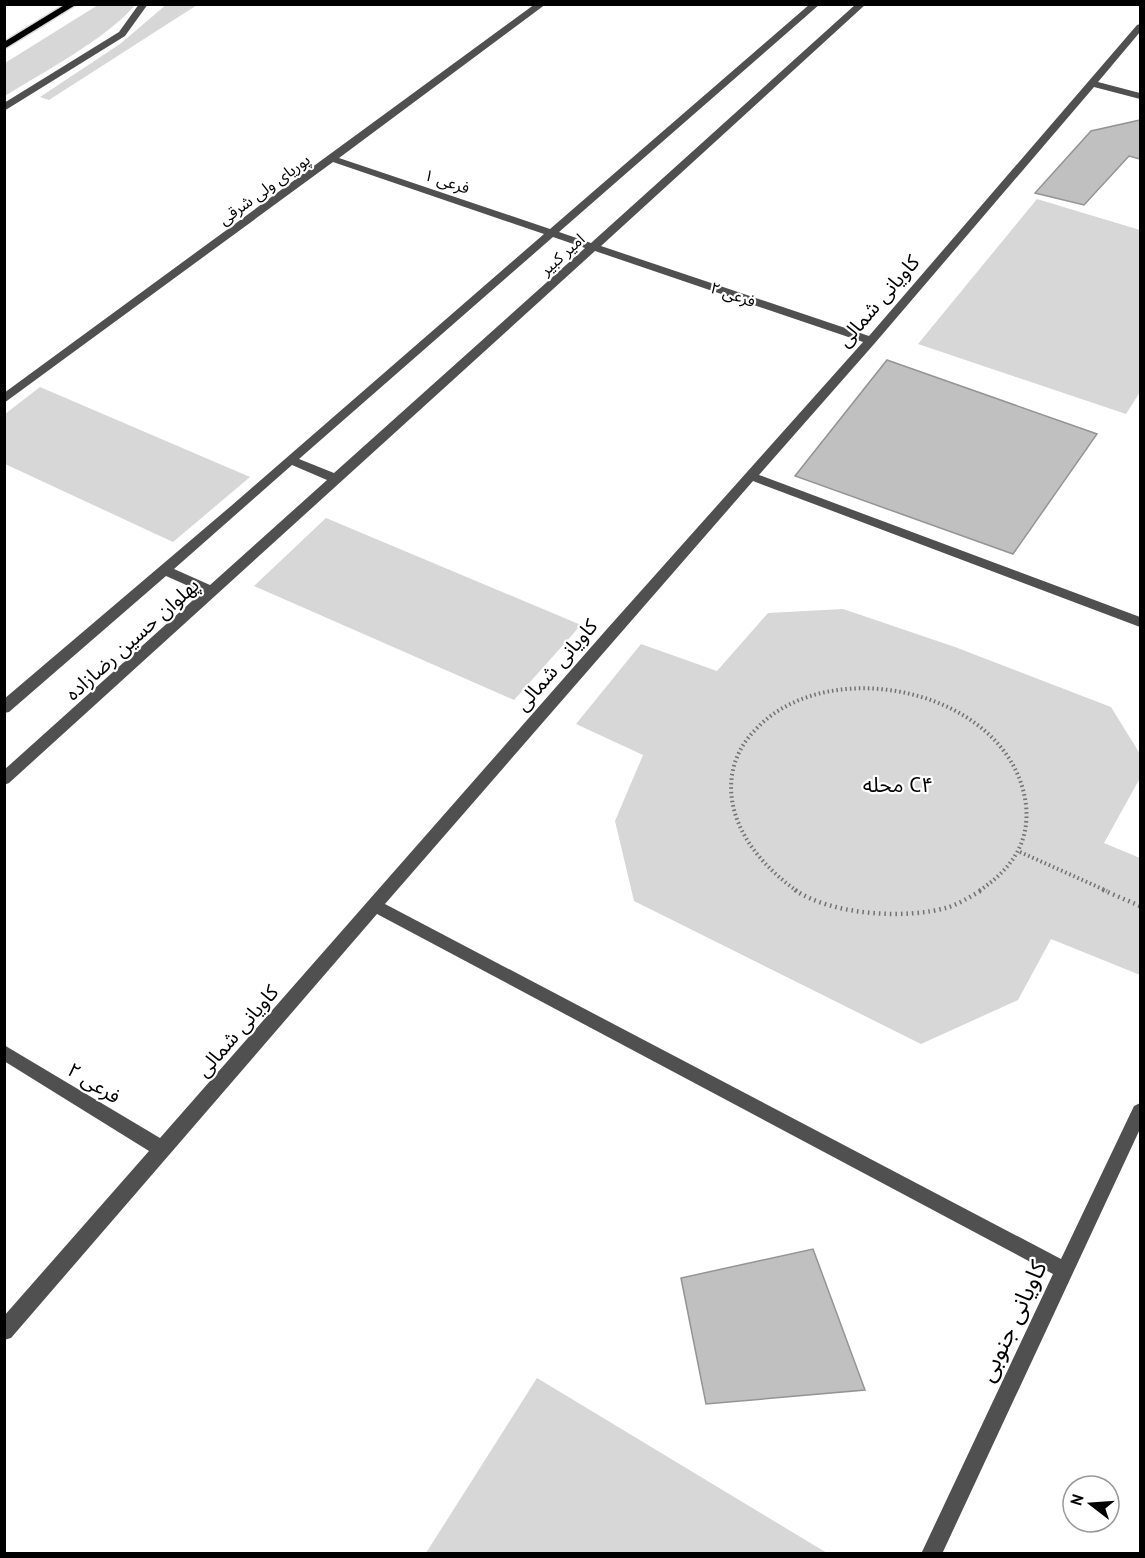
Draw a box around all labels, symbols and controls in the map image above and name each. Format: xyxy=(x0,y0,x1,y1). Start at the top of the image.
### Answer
street label: پوریای ولی شرقی xyxy=(214,149,314,230)
street label: فرعی ۱ xyxy=(422,164,472,198)
street label: امیر کبیر xyxy=(535,229,588,280)
street label: کاویانی شمالی xyxy=(831,249,925,352)
street label: فرعی ۲ xyxy=(708,277,758,311)
street label: پهلوان حسین رضازاده xyxy=(60,572,204,706)
street label: کاویانی شمالی xyxy=(509,613,603,716)
district label: محله C۴ xyxy=(863,771,933,798)
street label: کاویانی شمالی xyxy=(190,979,284,1082)
street label: فرعی ۲ xyxy=(63,1057,126,1109)
street label: کاویانی جنوبی xyxy=(970,1254,1054,1387)
north arrow xyxy=(1061,1474,1121,1534)
text: N xyxy=(1066,1492,1088,1508)

